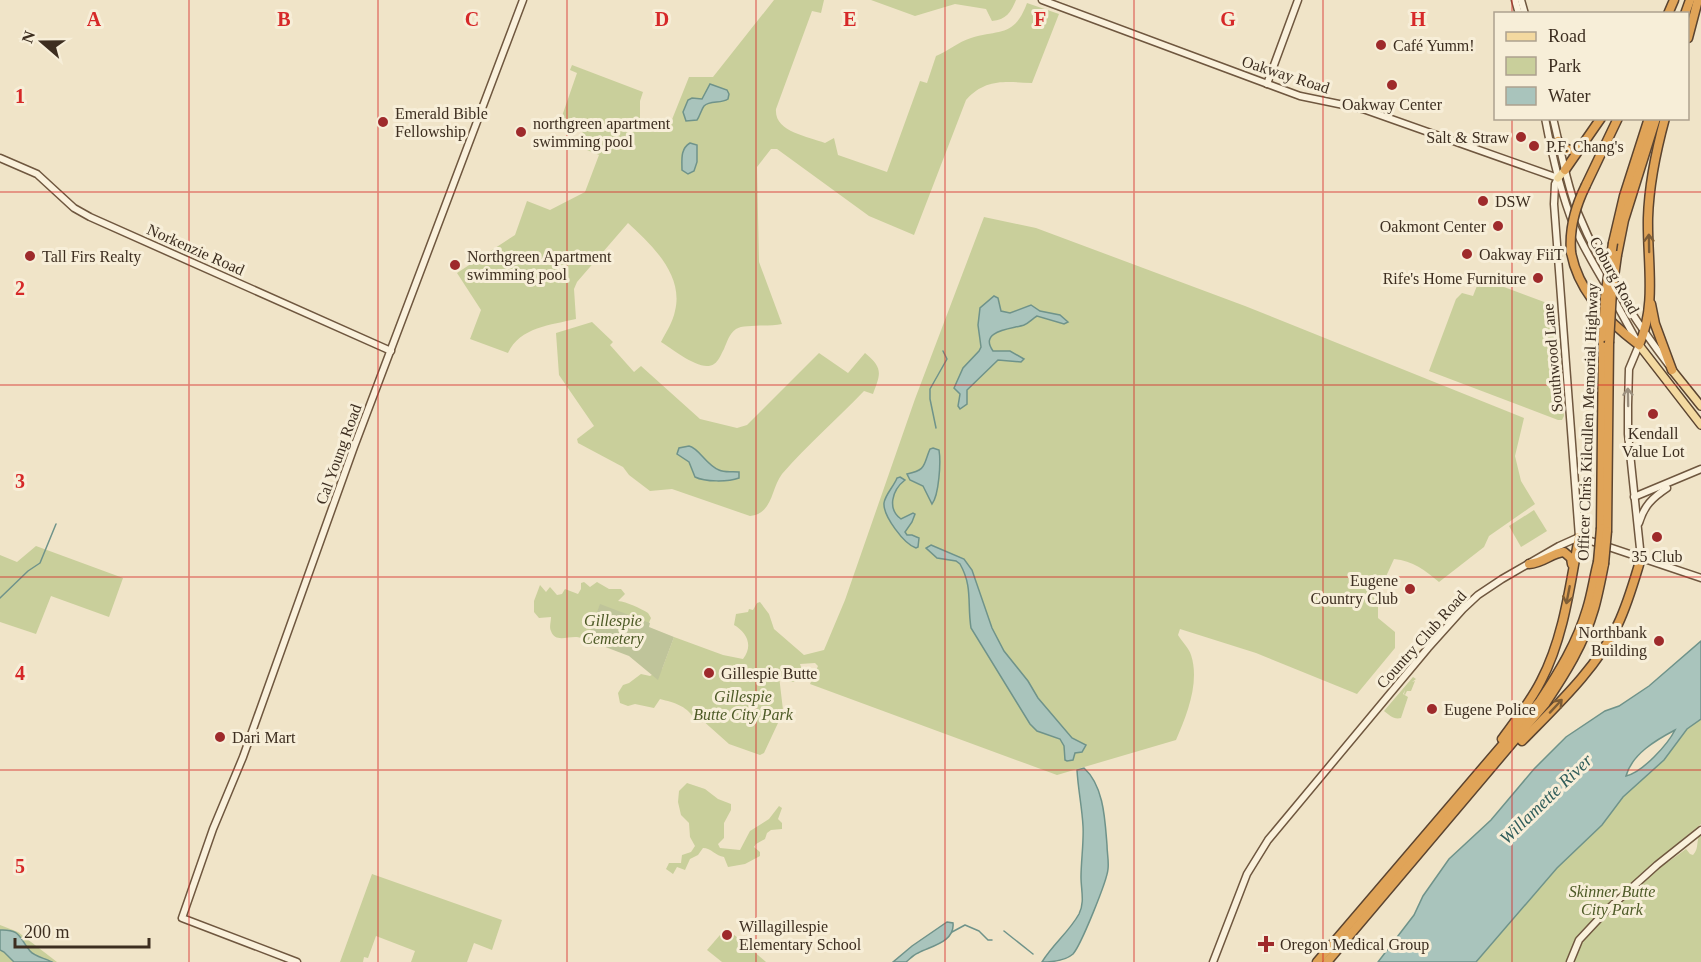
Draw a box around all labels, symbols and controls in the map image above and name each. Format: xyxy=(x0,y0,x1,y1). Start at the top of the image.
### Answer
text: A xyxy=(87,8,102,30)
text: B xyxy=(277,8,291,30)
text: C xyxy=(465,8,479,30)
text: D xyxy=(655,8,669,30)
text: E xyxy=(843,8,857,30)
text: F xyxy=(1034,8,1046,30)
text: G xyxy=(1220,8,1236,30)
text: H xyxy=(1410,8,1426,30)
north arrow xyxy=(12,12,72,72)
legend xyxy=(1494,12,1689,120)
text: Road xyxy=(1548,26,1586,46)
text: N xyxy=(18,28,38,45)
place label: Café Yumm! xyxy=(1393,37,1475,54)
marker: Café Yumm! xyxy=(1374,38,1388,52)
street label: Oakway Road xyxy=(1240,52,1332,98)
text: Park xyxy=(1548,56,1581,76)
marker: Oakway Center xyxy=(1385,78,1399,92)
text: 1 xyxy=(15,85,25,107)
text: Water xyxy=(1548,86,1591,106)
place label: Oakway Center xyxy=(1342,96,1443,114)
place label: Emerald Bible Fellowship xyxy=(395,105,488,141)
marker: Emerald Bible Fellowship xyxy=(376,115,390,129)
place label: northgreen apartment swimming pool xyxy=(533,115,671,151)
marker: northgreen apartment swimming pool xyxy=(514,125,528,139)
place label: Salt & Straw xyxy=(1426,129,1509,146)
marker: Salt & Straw xyxy=(1514,130,1528,144)
place label: P.F. Chang's xyxy=(1546,138,1624,156)
marker: P.F. Chang's xyxy=(1527,139,1541,153)
place label: DSW xyxy=(1495,193,1531,210)
marker: DSW xyxy=(1476,194,1490,208)
place label: Oakmont Center xyxy=(1380,218,1487,235)
marker: Oakmont Center xyxy=(1491,219,1505,233)
street label: Norkenzie Road xyxy=(145,220,247,278)
street label: Coburg Road xyxy=(1586,234,1643,317)
one-way arrow xyxy=(1643,234,1654,254)
place label: Oakway FiiT xyxy=(1479,246,1564,264)
marker: Oakway FiiT xyxy=(1460,247,1474,261)
place label: Tall Firs Realty xyxy=(42,248,141,266)
place label: Northgreen Apartment swimming pool xyxy=(467,248,612,284)
marker: Tall Firs Realty xyxy=(23,249,37,263)
marker: Northgreen Apartment swimming pool xyxy=(448,258,462,272)
place label: Rife's Home Furniture xyxy=(1383,270,1526,287)
marker: Rife's Home Furniture xyxy=(1531,271,1545,285)
text: 2 xyxy=(15,277,25,299)
street label: Officer Chris Kilcullen Memorial Highway xyxy=(1574,283,1602,561)
street label: Southwood Lane xyxy=(1539,303,1566,413)
one-way arrow xyxy=(1622,388,1633,408)
street label: Cal Young Road xyxy=(312,402,365,507)
marker: Kendall Value Lot xyxy=(1646,407,1660,421)
place label: Kendall Value Lot xyxy=(1622,425,1685,460)
text: 3 xyxy=(15,470,25,492)
marker: 35 Club xyxy=(1650,530,1664,544)
place label: 35 Club xyxy=(1631,548,1683,565)
place label: Eugene Country Club xyxy=(1310,572,1398,608)
marker: Eugene Country Club xyxy=(1403,582,1417,596)
one-way arrow xyxy=(1562,584,1573,604)
street label: Country Club Road xyxy=(1373,587,1470,692)
park label: Gillespie Cemetery xyxy=(582,612,645,648)
place label: Northbank Building xyxy=(1579,624,1647,660)
marker: Northbank Building xyxy=(1652,634,1666,648)
text: 4 xyxy=(15,662,25,684)
place label: Gillespie Butte xyxy=(721,665,817,683)
marker: Gillespie Butte xyxy=(702,666,716,680)
park label: Gillespie Butte City Park xyxy=(693,688,794,724)
one-way arrow xyxy=(1549,698,1564,713)
place label: Eugene Police xyxy=(1444,701,1536,719)
marker: Eugene Police xyxy=(1425,702,1439,716)
place label: Dari Mart xyxy=(232,729,296,746)
marker: Dari Mart xyxy=(213,730,227,744)
water label: Willamette River xyxy=(1496,749,1597,848)
text: 5 xyxy=(15,855,25,877)
park label: Skinner Butte City Park xyxy=(1569,883,1655,919)
scale bar xyxy=(15,911,148,949)
place label: Willagillespie Elementary School xyxy=(739,918,862,954)
text: 200 m xyxy=(24,922,70,942)
marker: Willagillespie Elementary School xyxy=(720,928,734,942)
marker: Oregon Medical Group xyxy=(1257,935,1275,953)
place label: Oregon Medical Group xyxy=(1280,936,1429,954)

